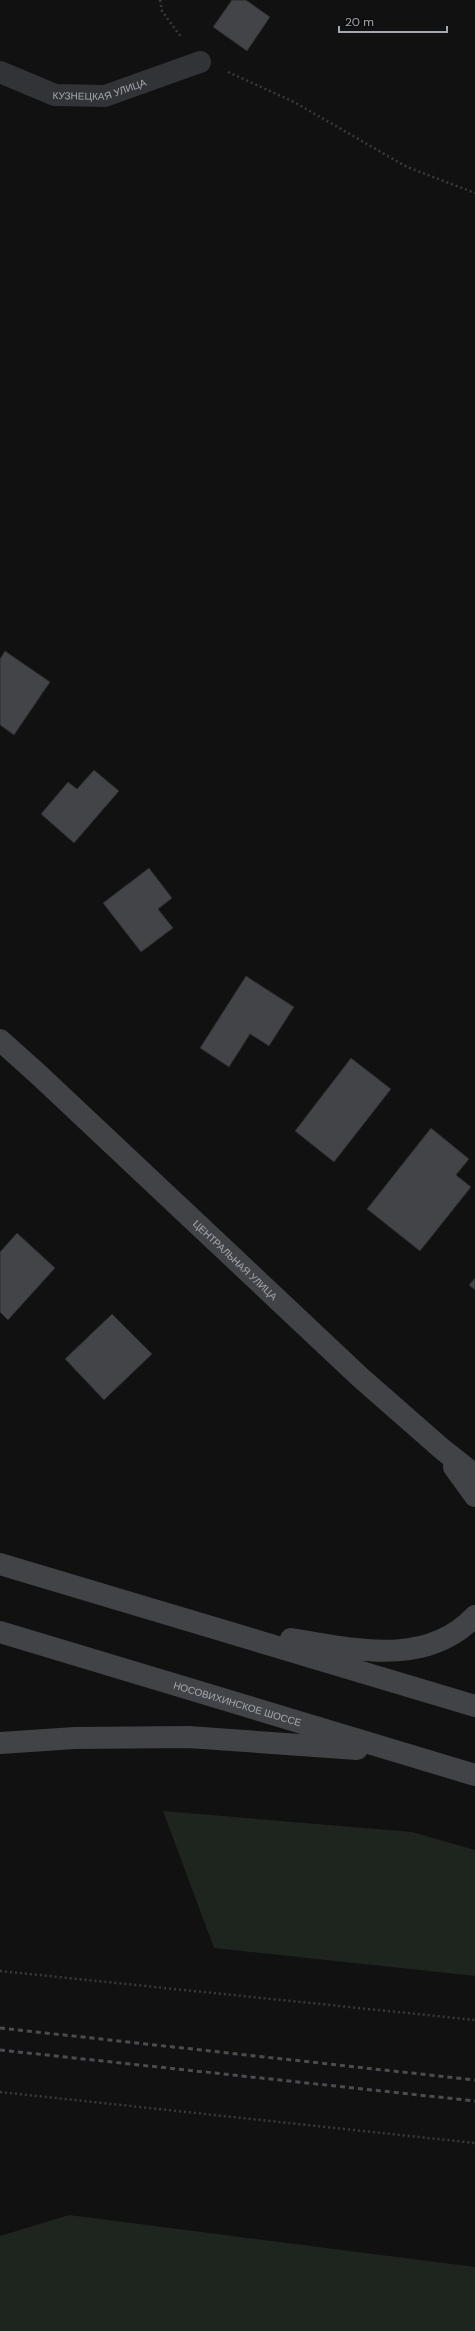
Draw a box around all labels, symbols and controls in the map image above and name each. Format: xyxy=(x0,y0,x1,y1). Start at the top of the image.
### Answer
scale bar xyxy=(339,8,447,34)
text: 20 m xyxy=(345,14,374,30)
street label: КУЗНЕЦКАЯ УЛИЦА xyxy=(52,76,148,103)
street label: ЦЕНТРАЛЬНАЯ УЛИЦА xyxy=(190,1217,280,1303)
street label: НОСОВИХИНСКОЕ ШОССЕ xyxy=(172,1679,303,1729)

